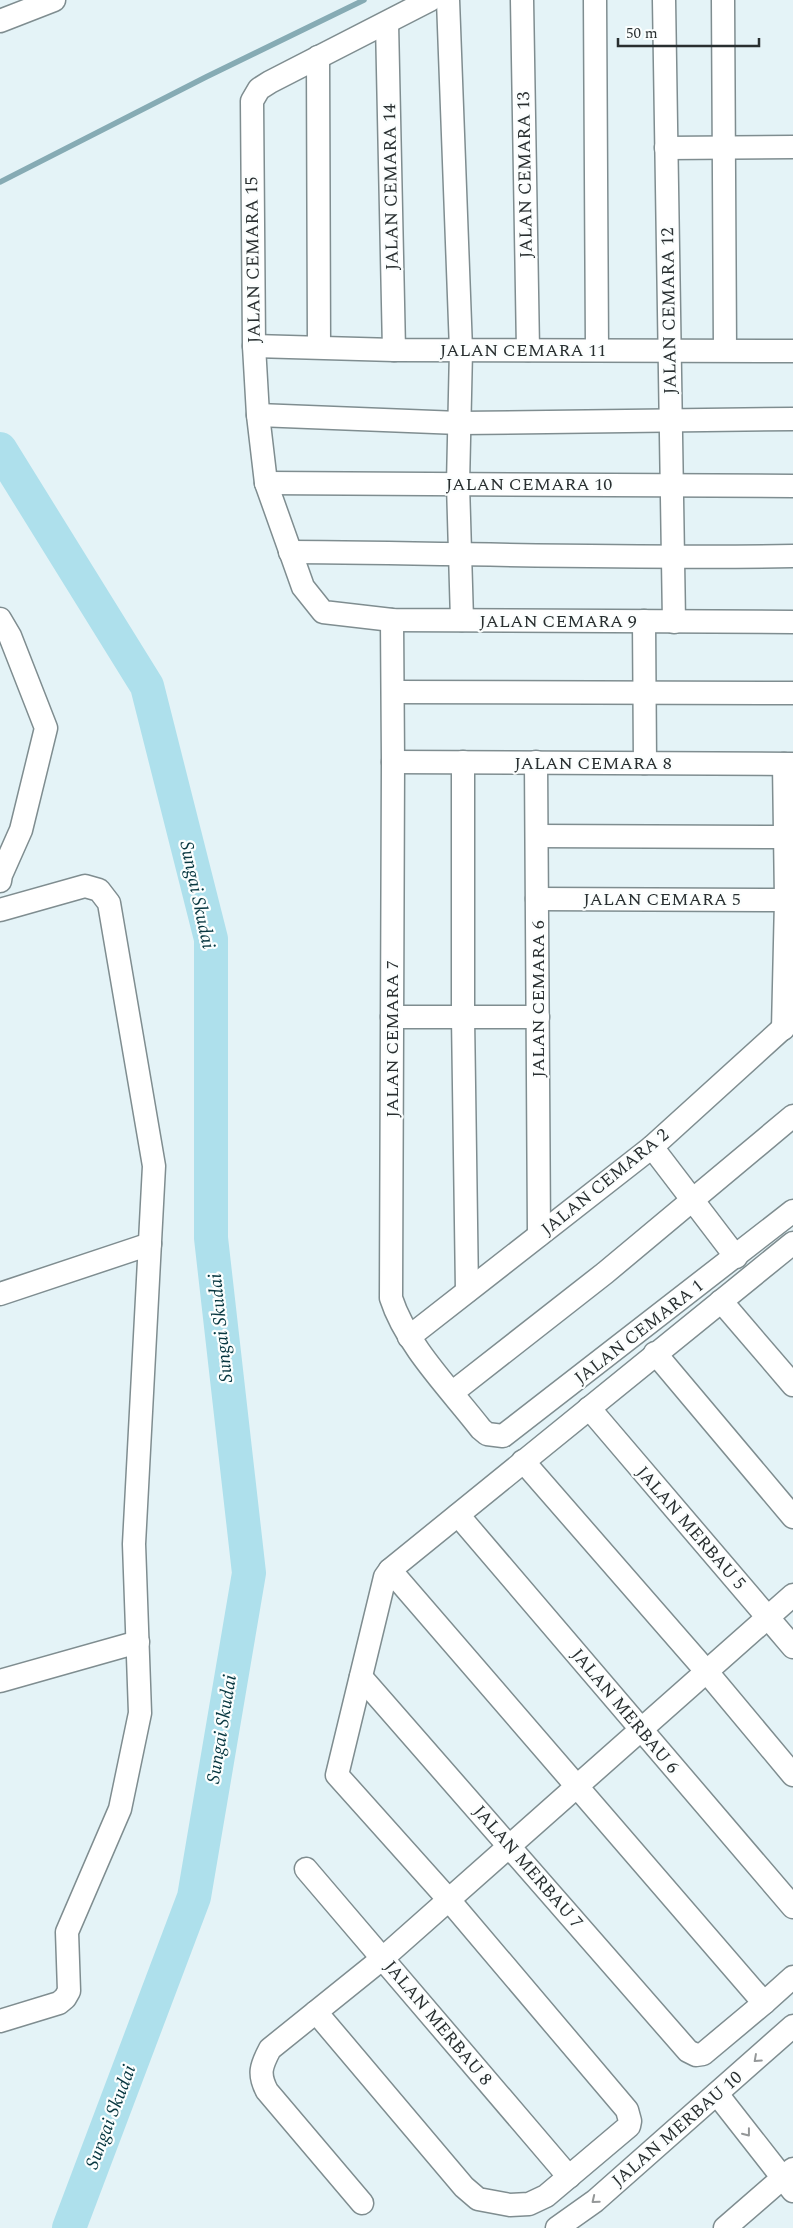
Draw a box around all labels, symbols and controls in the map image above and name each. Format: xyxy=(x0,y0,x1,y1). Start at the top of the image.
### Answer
scale bar xyxy=(618,15,759,47)
text: 50 m xyxy=(626,22,658,45)
street label: JALAN CEMARA 13 xyxy=(510,91,540,259)
street label: JALAN CEMARA 14 xyxy=(376,103,406,271)
street label: JALAN CEMARA 15 xyxy=(238,176,268,344)
street label: JALAN CEMARA 12 xyxy=(654,227,684,395)
street label: JALAN CEMARA 11 xyxy=(440,337,606,364)
street label: JALAN CEMARA 10 xyxy=(446,471,612,498)
street label: JALAN CEMARA 9 xyxy=(479,608,637,635)
street label: JALAN CEMARA 8 xyxy=(514,750,672,777)
water label: Sungai Skudai xyxy=(171,838,223,952)
street label: JALAN CEMARA 5 xyxy=(583,886,741,913)
street label: JALAN CEMARA 6 xyxy=(525,920,552,1078)
street label: JALAN CEMARA 7 xyxy=(379,960,406,1118)
street label: JALAN CEMARA 2 xyxy=(535,1122,675,1242)
water label: Sungai Skudai xyxy=(201,1272,241,1384)
street label: JALAN CEMARA 1 xyxy=(569,1273,709,1391)
street label: JALAN MERBAU 5 xyxy=(630,1460,752,1596)
street label: JALAN MERBAU 6 xyxy=(564,1642,686,1780)
water label: Sungai Skudai xyxy=(199,1672,245,1786)
street label: JALAN MERBAU 7 xyxy=(467,1799,589,1935)
street label: JALAN MERBAU 8 xyxy=(377,1954,499,2092)
one-way arrow xyxy=(753,2053,762,2062)
water label: Sungai Skudai xyxy=(78,2061,144,2173)
street label: JALAN MERBAU 10 xyxy=(606,2065,748,2193)
one-way arrow xyxy=(742,2127,751,2136)
one-way arrow xyxy=(592,2195,601,2203)

